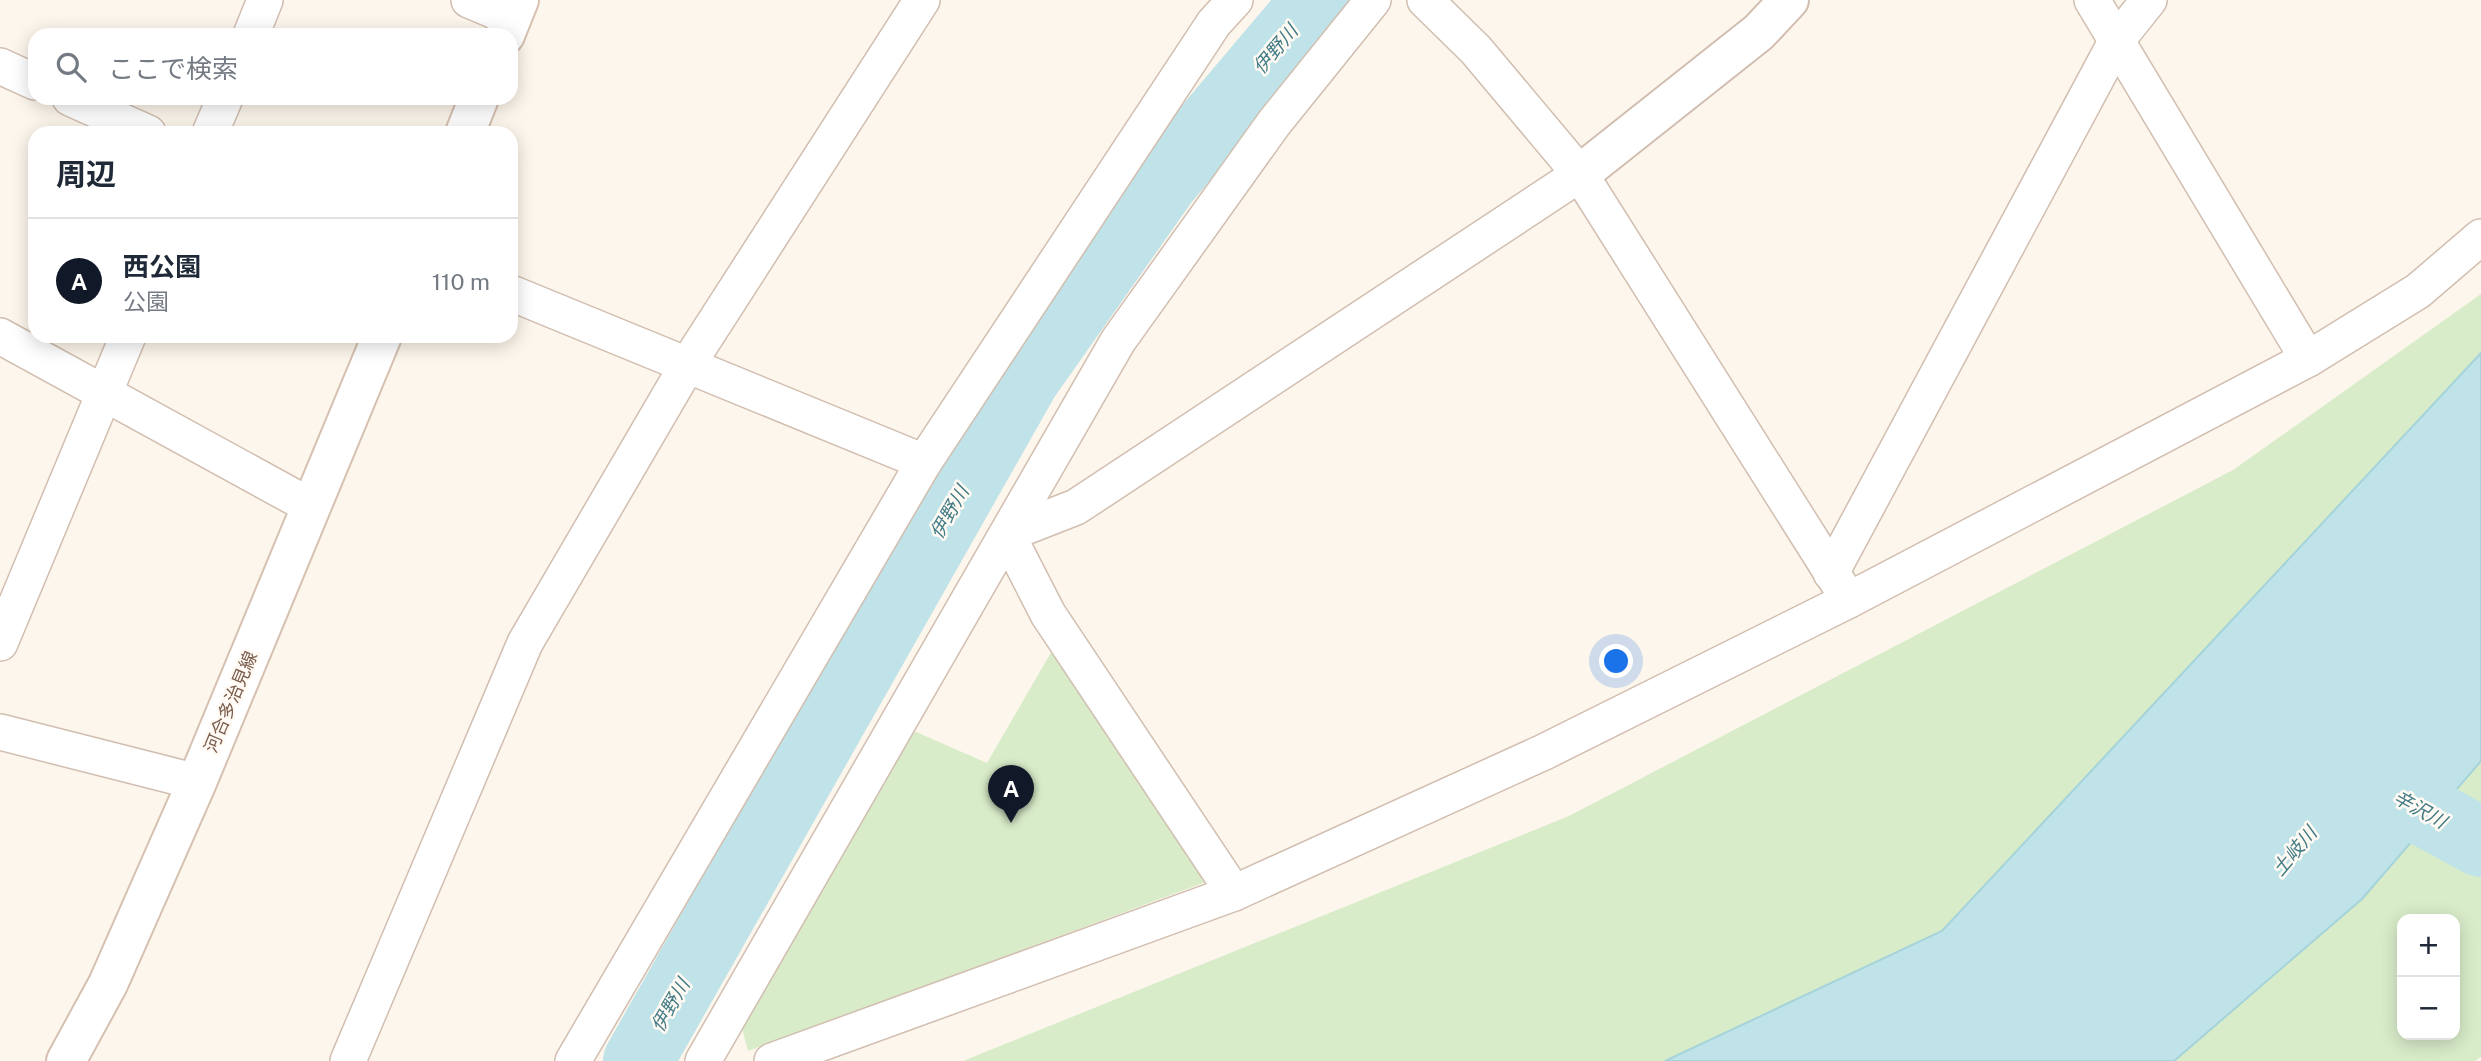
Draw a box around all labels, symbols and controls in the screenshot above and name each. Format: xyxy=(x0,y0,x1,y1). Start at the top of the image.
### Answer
water label: 伊野川 xyxy=(1248,19,1303,78)
search box xyxy=(28,28,518,105)
icon: search xyxy=(52,48,90,86)
text: ここで検索 xyxy=(108,53,238,84)
text: 周辺 xyxy=(56,156,116,192)
text: 西公園 xyxy=(123,251,201,282)
text: A xyxy=(71,268,87,295)
text: 110 m xyxy=(432,268,490,295)
text: 公園 xyxy=(123,288,169,315)
water label: 伊野川 xyxy=(925,480,974,542)
your location xyxy=(1599,644,1633,678)
street label: 河合多治見線 xyxy=(200,648,261,756)
pin: A xyxy=(988,765,1034,823)
water label: 辛沢川 xyxy=(2390,786,2452,833)
water label: 土岐川 xyxy=(2267,821,2322,880)
map controls xyxy=(2397,914,2460,1040)
button: + xyxy=(2397,914,2460,977)
water label: 伊野川 xyxy=(646,973,695,1035)
button: − xyxy=(2397,977,2460,1040)

